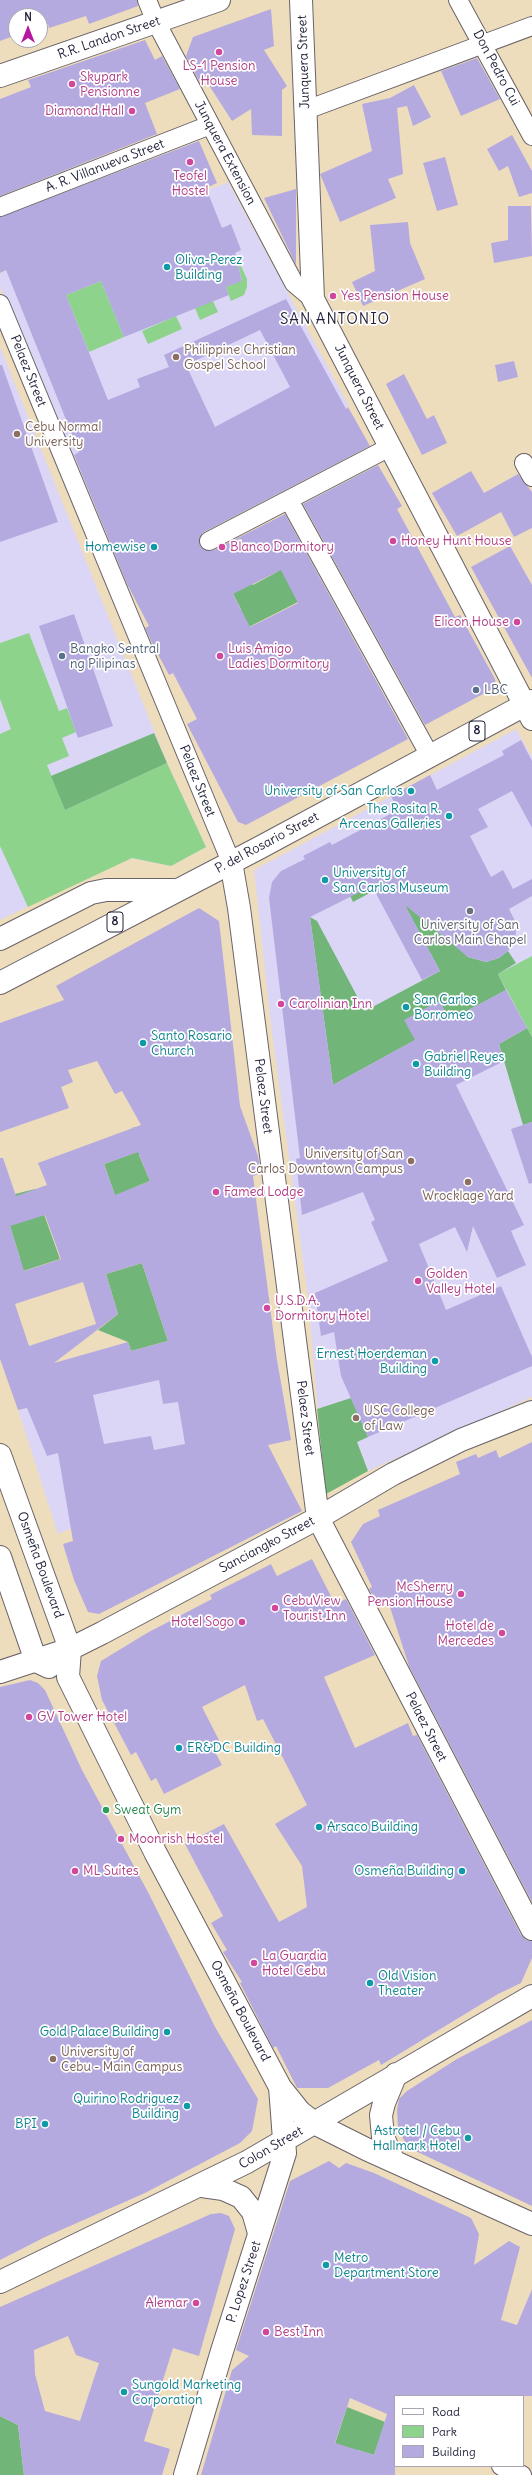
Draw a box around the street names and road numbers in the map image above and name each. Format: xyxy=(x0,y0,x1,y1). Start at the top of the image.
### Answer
street label: R.R. Landon Street xyxy=(56,13,162,63)
street label: Junquera Street xyxy=(295,15,313,109)
street label: Don Pedro Cui xyxy=(469,27,523,109)
street label: Junquera Extension xyxy=(191,98,259,208)
street label: A. R. Villanueva Street xyxy=(43,136,167,196)
street label: Pelaez Street xyxy=(7,333,49,409)
street label: Junquera Street xyxy=(331,342,387,432)
road number: 8 xyxy=(469,721,485,741)
street label: Pelaez Street xyxy=(176,743,218,819)
street label: P. del Rosario Street xyxy=(213,809,321,877)
road number: 8 xyxy=(107,912,123,932)
street label: Pelaez Street xyxy=(251,1058,275,1134)
street label: Pelaez Street xyxy=(293,1380,317,1456)
street label: Osmeña Boulevard xyxy=(13,1510,67,1620)
street label: Sanciangko Street xyxy=(217,1513,317,1577)
street label: Pelaez Street xyxy=(402,1690,450,1764)
street label: Osmeña Boulevard xyxy=(207,1958,273,2064)
street label: Colon Street xyxy=(236,2123,306,2173)
street label: P. Lopez Street xyxy=(223,2239,265,2325)

